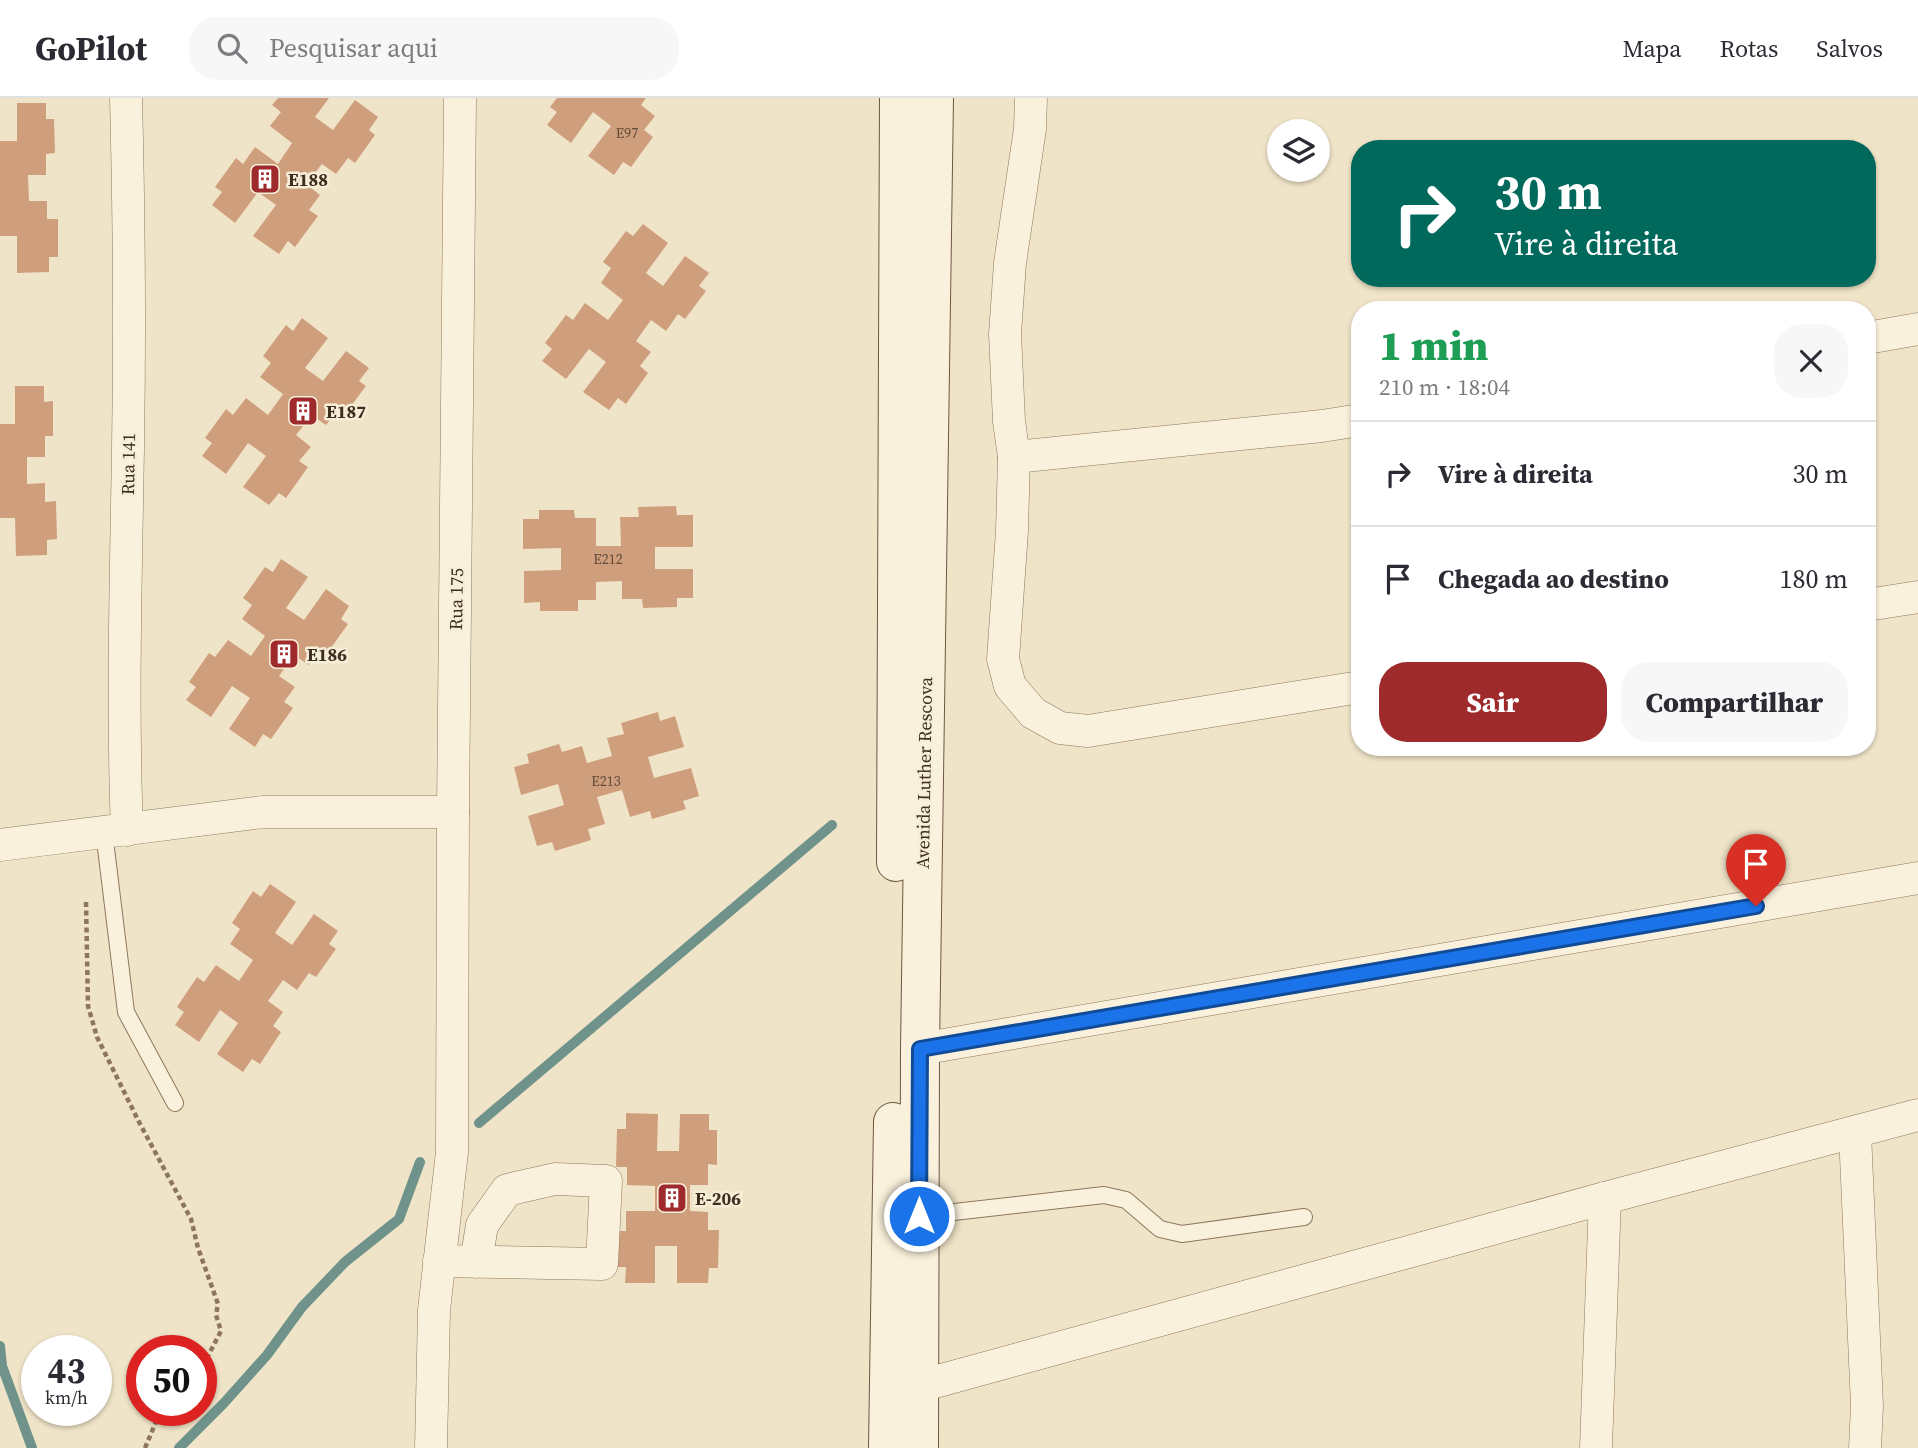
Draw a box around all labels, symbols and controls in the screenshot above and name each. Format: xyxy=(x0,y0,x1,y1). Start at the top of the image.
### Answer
search box xyxy=(189,17,679,80)
text: GoPilot xyxy=(35,26,147,71)
icon: search xyxy=(213,29,251,67)
text: Pesquisar aqui xyxy=(269,30,438,66)
text: Mapa xyxy=(1622,32,1682,65)
text: Rotas xyxy=(1720,32,1778,65)
text: Salvos xyxy=(1816,32,1883,65)
map controls xyxy=(1267,119,1330,182)
button: layers xyxy=(1267,119,1330,182)
house number: E97 xyxy=(616,123,638,143)
text: 30 m xyxy=(1494,158,1602,225)
building icon: E188 xyxy=(248,162,282,196)
place label: E188 xyxy=(288,167,328,192)
icon: right xyxy=(1379,168,1470,259)
text: Vire à direita xyxy=(1494,222,1678,266)
text: 1 min xyxy=(1379,316,1489,374)
button: close xyxy=(1774,324,1848,398)
text: 210 m · 18:04 xyxy=(1379,371,1510,403)
building icon: E187 xyxy=(286,394,320,428)
place label: E187 xyxy=(326,399,366,424)
street label: Rua 141 xyxy=(115,433,141,495)
icon: right xyxy=(1379,455,1417,493)
text: Vire à direita xyxy=(1438,456,1593,492)
text: 30 m xyxy=(1793,456,1848,492)
house number: E212 xyxy=(593,549,623,569)
icon: arrive xyxy=(1379,560,1417,598)
text: Chegada ao destino xyxy=(1438,561,1669,597)
text: 180 m xyxy=(1780,561,1848,597)
street label: Rua 175 xyxy=(443,568,469,630)
building icon: E186 xyxy=(267,637,301,671)
place label: E186 xyxy=(307,642,347,667)
button: Sair xyxy=(1379,662,1607,742)
button: Compartilhar xyxy=(1621,662,1848,742)
street label: Avenida Luther Rescova xyxy=(910,676,938,869)
house number: E213 xyxy=(591,771,621,791)
pin xyxy=(1726,834,1786,906)
icon: arrive xyxy=(1737,845,1775,883)
position arrow xyxy=(882,1179,956,1253)
building icon: E-206 xyxy=(655,1181,689,1215)
place label: E-206 xyxy=(695,1186,741,1211)
speed limit sign: 50 xyxy=(126,1335,217,1426)
text: 43 xyxy=(48,1347,85,1395)
text: km/h xyxy=(45,1385,88,1410)

